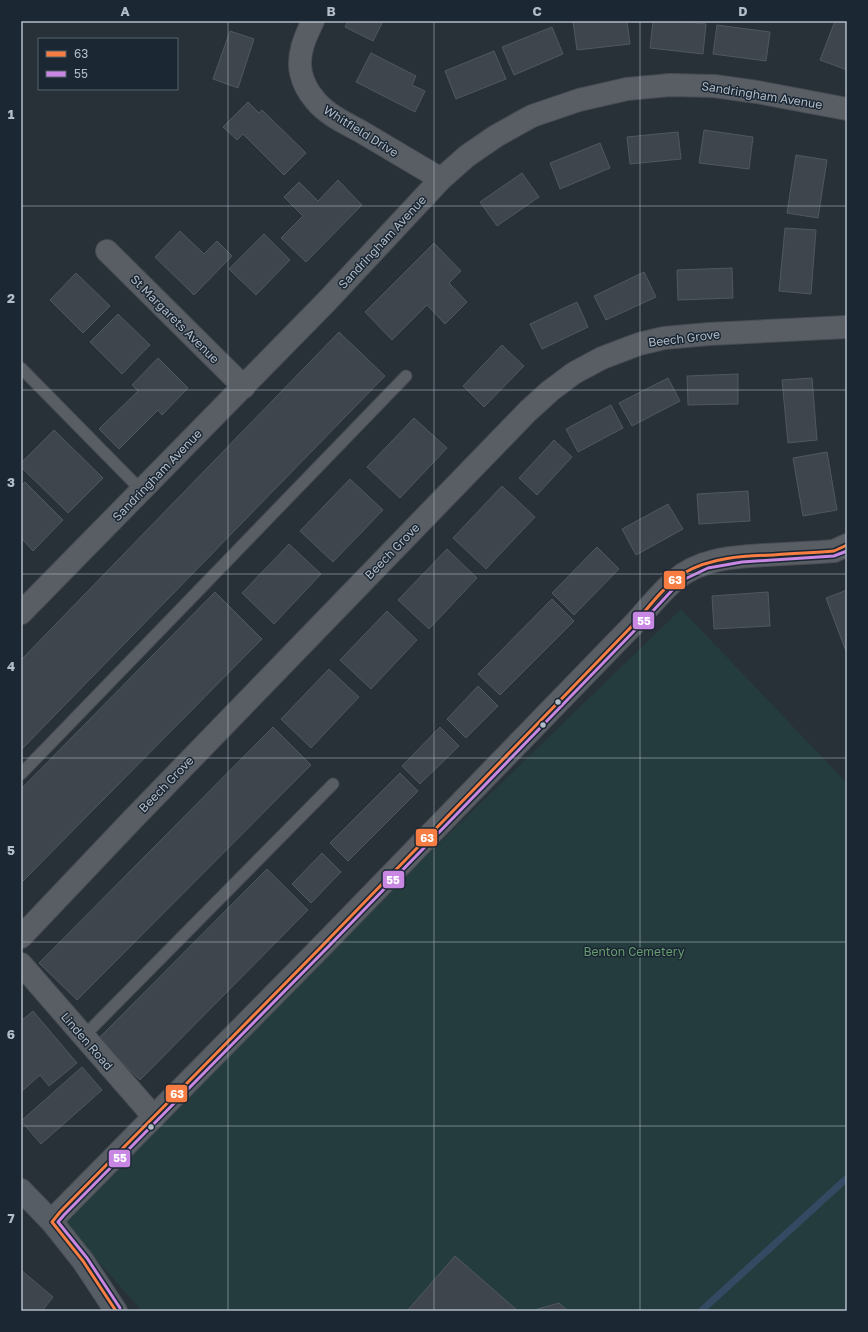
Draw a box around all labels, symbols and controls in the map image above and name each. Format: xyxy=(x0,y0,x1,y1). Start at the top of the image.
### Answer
text: A xyxy=(120,3,130,19)
text: B xyxy=(326,3,336,19)
text: C xyxy=(532,3,542,19)
text: D xyxy=(738,3,748,19)
legend xyxy=(38,38,178,90)
text: 63 xyxy=(74,46,88,61)
text: 55 xyxy=(74,66,88,81)
street label: Sandringham Avenue xyxy=(701,78,823,112)
street label: Whitfield Drive xyxy=(321,102,401,160)
text: 1 xyxy=(8,106,15,122)
street label: Sandringham Avenue xyxy=(335,192,429,292)
street label: St Margarets Avenue xyxy=(128,272,222,366)
text: 2 xyxy=(7,290,15,306)
street label: Beech Grove xyxy=(647,326,721,350)
street label: Sandringham Avenue xyxy=(109,426,205,524)
text: 3 xyxy=(7,474,15,490)
street label: Beech Grove xyxy=(361,520,423,582)
line badge: 63 xyxy=(663,570,686,590)
text: 63 xyxy=(668,573,682,586)
line badge: 55 xyxy=(632,611,655,630)
text: 55 xyxy=(637,614,651,627)
text: 4 xyxy=(7,658,15,674)
unlabelled marker xyxy=(553,697,563,707)
unlabelled marker xyxy=(538,720,548,730)
street label: Beech Grove xyxy=(135,753,197,815)
line badge: 63 xyxy=(415,828,438,847)
text: 63 xyxy=(420,831,434,844)
text: 5 xyxy=(7,842,15,858)
line badge: 55 xyxy=(382,870,405,889)
text: 55 xyxy=(386,873,400,886)
park label: Benton Cemetery xyxy=(584,944,685,959)
street label: Linden Road xyxy=(58,1009,116,1073)
text: 6 xyxy=(7,1026,15,1042)
line badge: 63 xyxy=(165,1084,188,1103)
text: 63 xyxy=(170,1087,184,1100)
unlabelled marker xyxy=(146,1122,156,1132)
line badge: 55 xyxy=(108,1149,131,1168)
text: 55 xyxy=(113,1151,127,1164)
text: 7 xyxy=(7,1210,15,1226)

